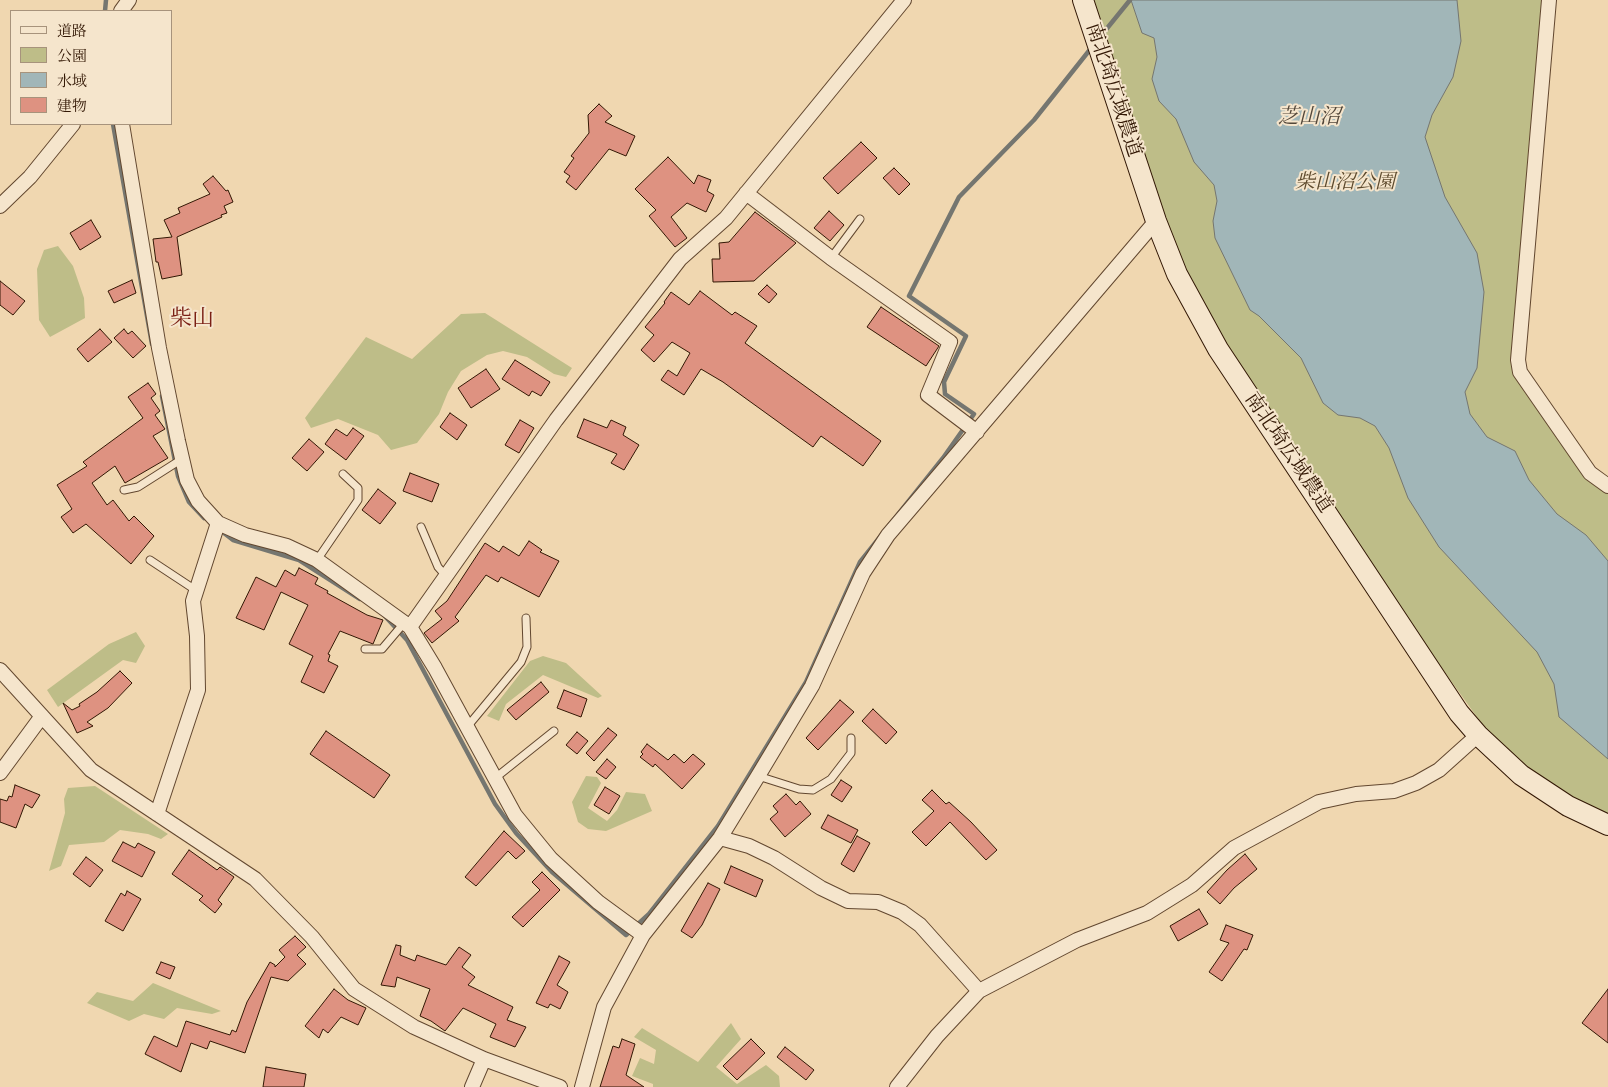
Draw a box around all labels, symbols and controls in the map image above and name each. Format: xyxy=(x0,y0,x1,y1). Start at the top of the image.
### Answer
legend xyxy=(10,10,172,125)
street label: 南北埼広域農道 xyxy=(1080,20,1146,160)
text: 道路 xyxy=(57,22,87,40)
text: 公園 xyxy=(57,47,87,65)
text: 水域 xyxy=(57,72,87,90)
text: 建物 xyxy=(57,97,87,115)
water label: 芝山沼 xyxy=(1278,105,1340,131)
park label: 柴山沼公園 xyxy=(1295,171,1395,195)
district label: 柴山 xyxy=(170,307,214,333)
street label: 南北埼広域農道 xyxy=(1239,388,1337,518)

